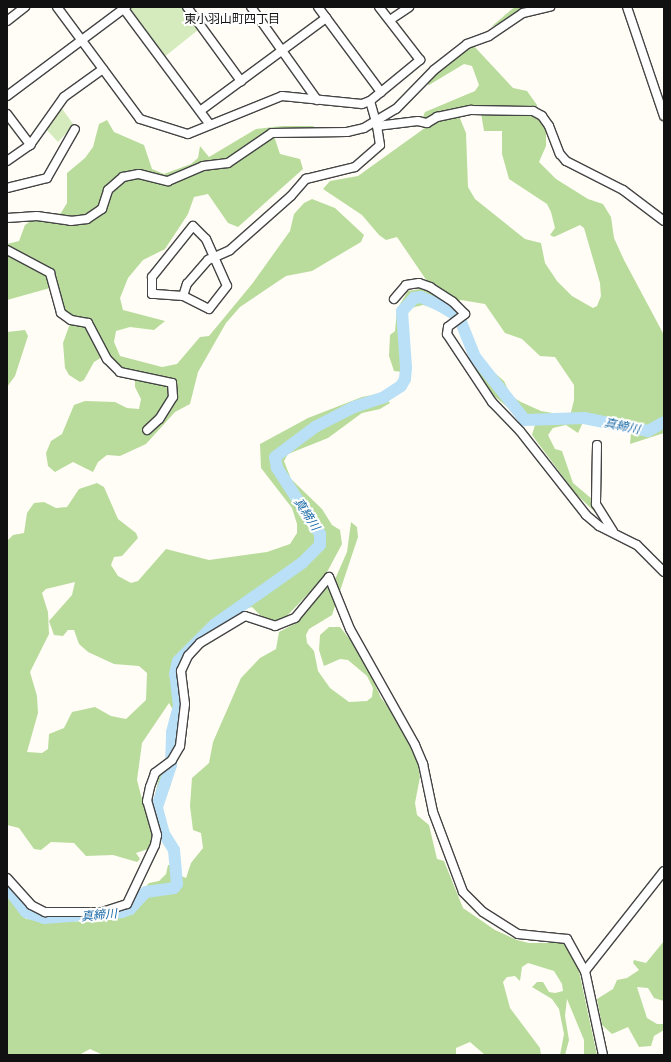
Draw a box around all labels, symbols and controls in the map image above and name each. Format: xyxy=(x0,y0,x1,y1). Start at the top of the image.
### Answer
district label: 東小羽山町四丁目 xyxy=(184,12,280,26)
water label: 真締川 xyxy=(603,415,641,437)
water label: 真締川 xyxy=(291,495,323,533)
water label: 真締川 xyxy=(80,906,118,924)

